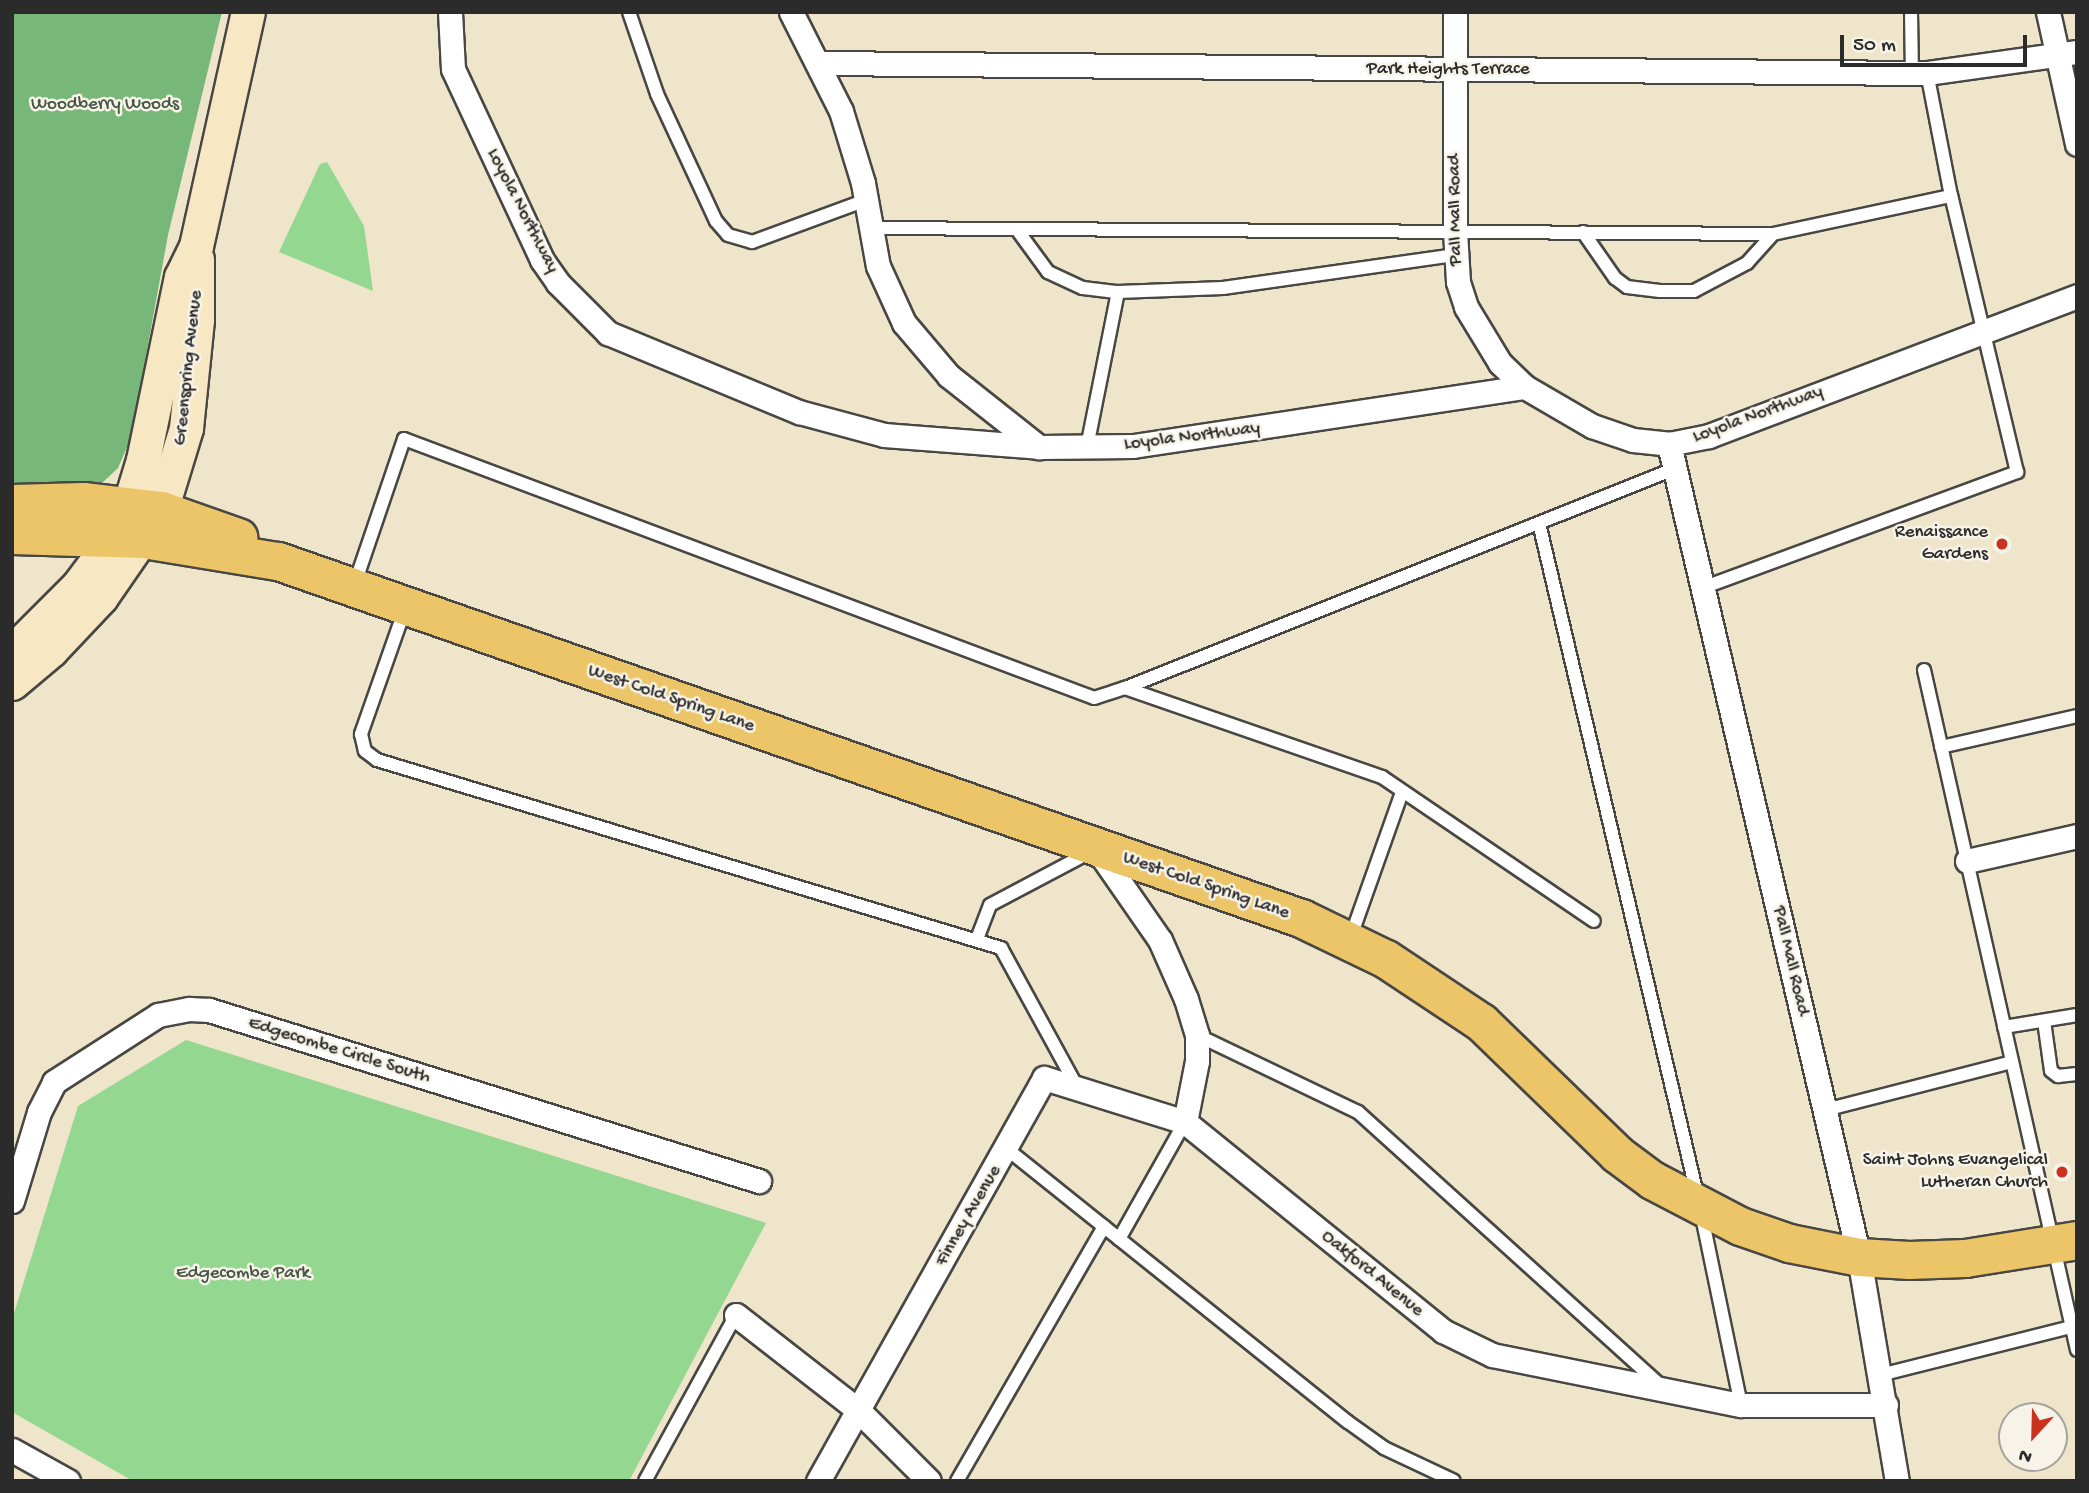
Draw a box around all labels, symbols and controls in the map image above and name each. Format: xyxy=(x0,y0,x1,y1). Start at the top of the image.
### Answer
scale bar xyxy=(1844,21,2031,65)
text: 50 m xyxy=(1853,34,1896,59)
street label: Park Heights Terrace xyxy=(1366,59,1530,81)
park label: Woodberry Woods xyxy=(31,94,179,116)
street label: Loyola Northway xyxy=(481,145,563,277)
street label: Pall Mall Road xyxy=(1444,154,1468,266)
street label: Greenspring Avenue xyxy=(170,289,208,447)
street label: Loyola Northway xyxy=(1690,381,1826,449)
street label: Loyola Northway xyxy=(1123,417,1261,457)
place label: Renaissance Gardens xyxy=(1895,522,1988,566)
marker: Renaissance Gardens xyxy=(1994,536,2010,552)
street label: West Cold Spring Lane xyxy=(585,660,757,738)
street label: West Cold Spring Lane xyxy=(1120,847,1292,925)
street label: Pall Mall Road xyxy=(1766,904,1814,1018)
street label: Edgecombe Circle South xyxy=(245,1012,433,1090)
place label: Saint Johns Evangelical Lutheran Church xyxy=(1863,1150,2048,1194)
street label: Finney Avenue xyxy=(931,1161,1007,1271)
marker: Saint Johns Evangelical Lutheran Church xyxy=(2054,1164,2070,1180)
street label: Oakford Avenue xyxy=(1316,1226,1428,1322)
park label: Edgecombe Park xyxy=(176,1263,310,1285)
north arrow xyxy=(1998,1402,2068,1472)
text: N xyxy=(2016,1442,2036,1468)

